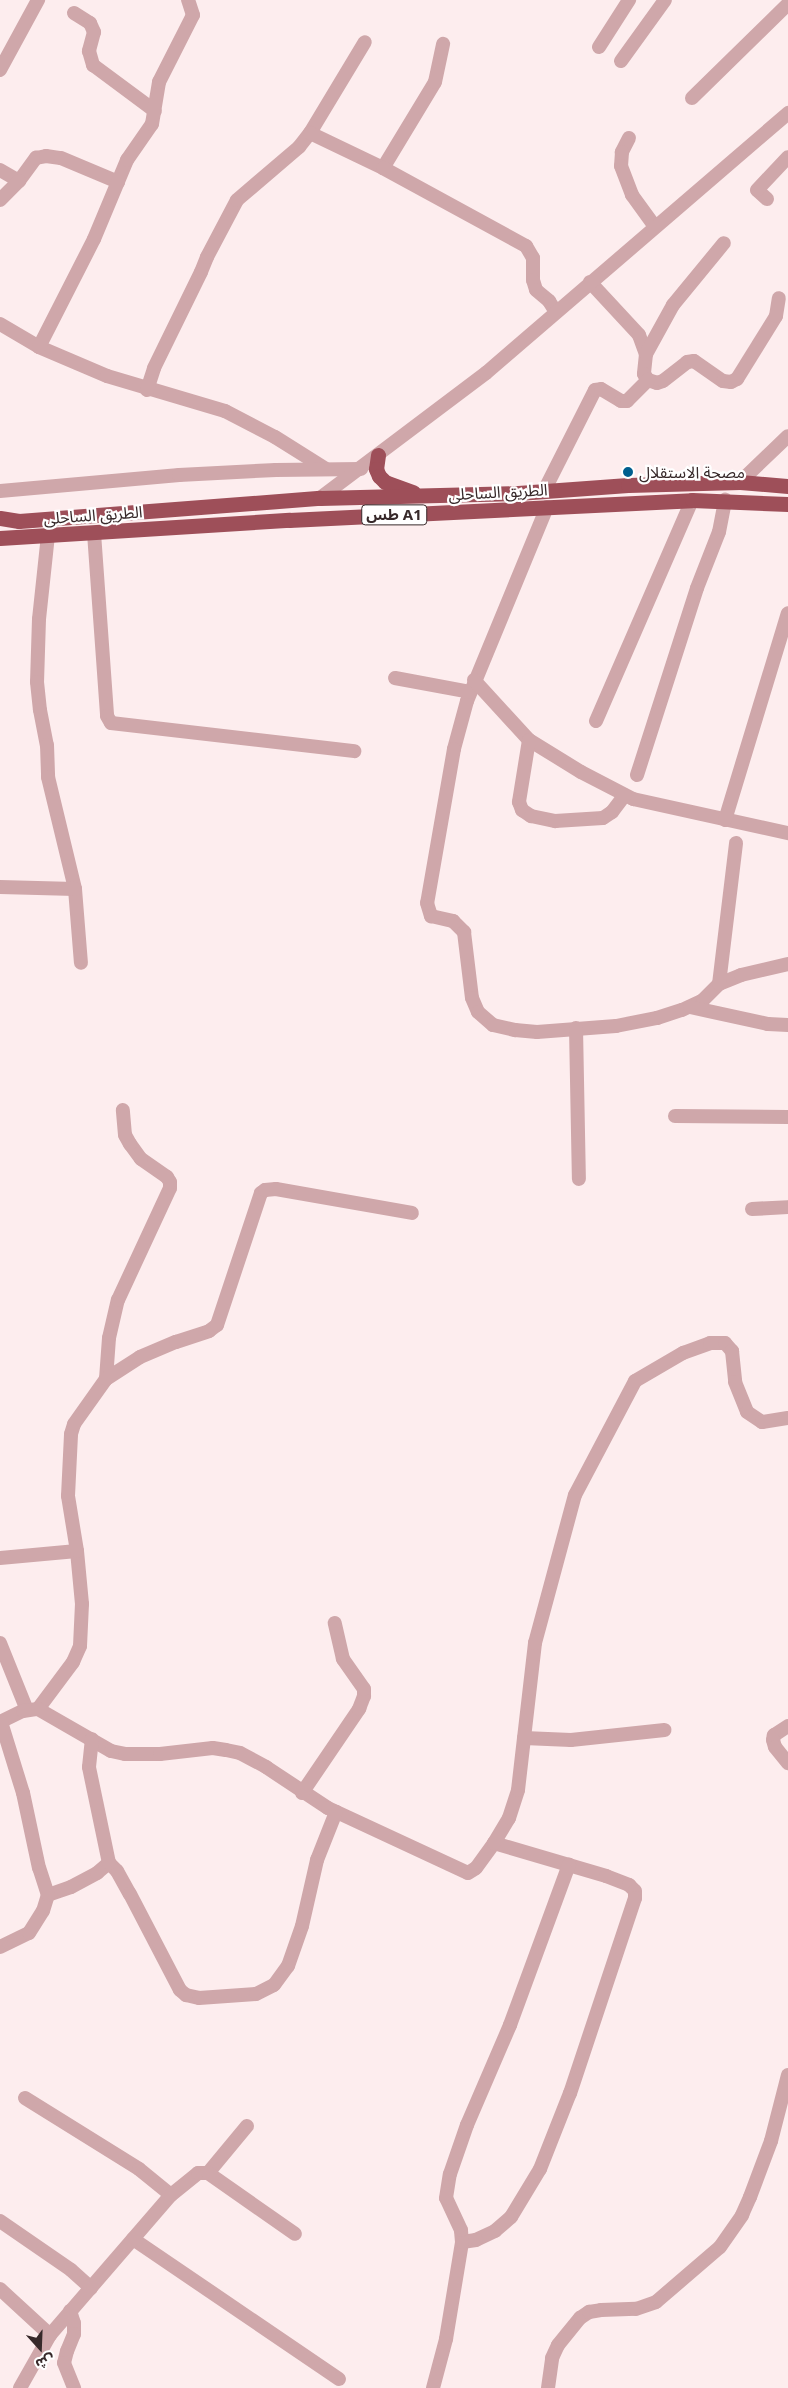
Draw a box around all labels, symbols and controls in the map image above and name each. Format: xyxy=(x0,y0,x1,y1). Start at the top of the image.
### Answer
place label: مصحة الاستقلال xyxy=(639,462,745,482)
marker: مصحة الاستقلال xyxy=(621,465,635,479)
street label: الطريق الساحلى xyxy=(448,480,548,504)
street label: الطريق الساحلى xyxy=(43,502,143,528)
road number: طس A1 xyxy=(360,502,428,528)
north arrow xyxy=(15,2323,65,2373)
text: ش xyxy=(33,2350,58,2375)

